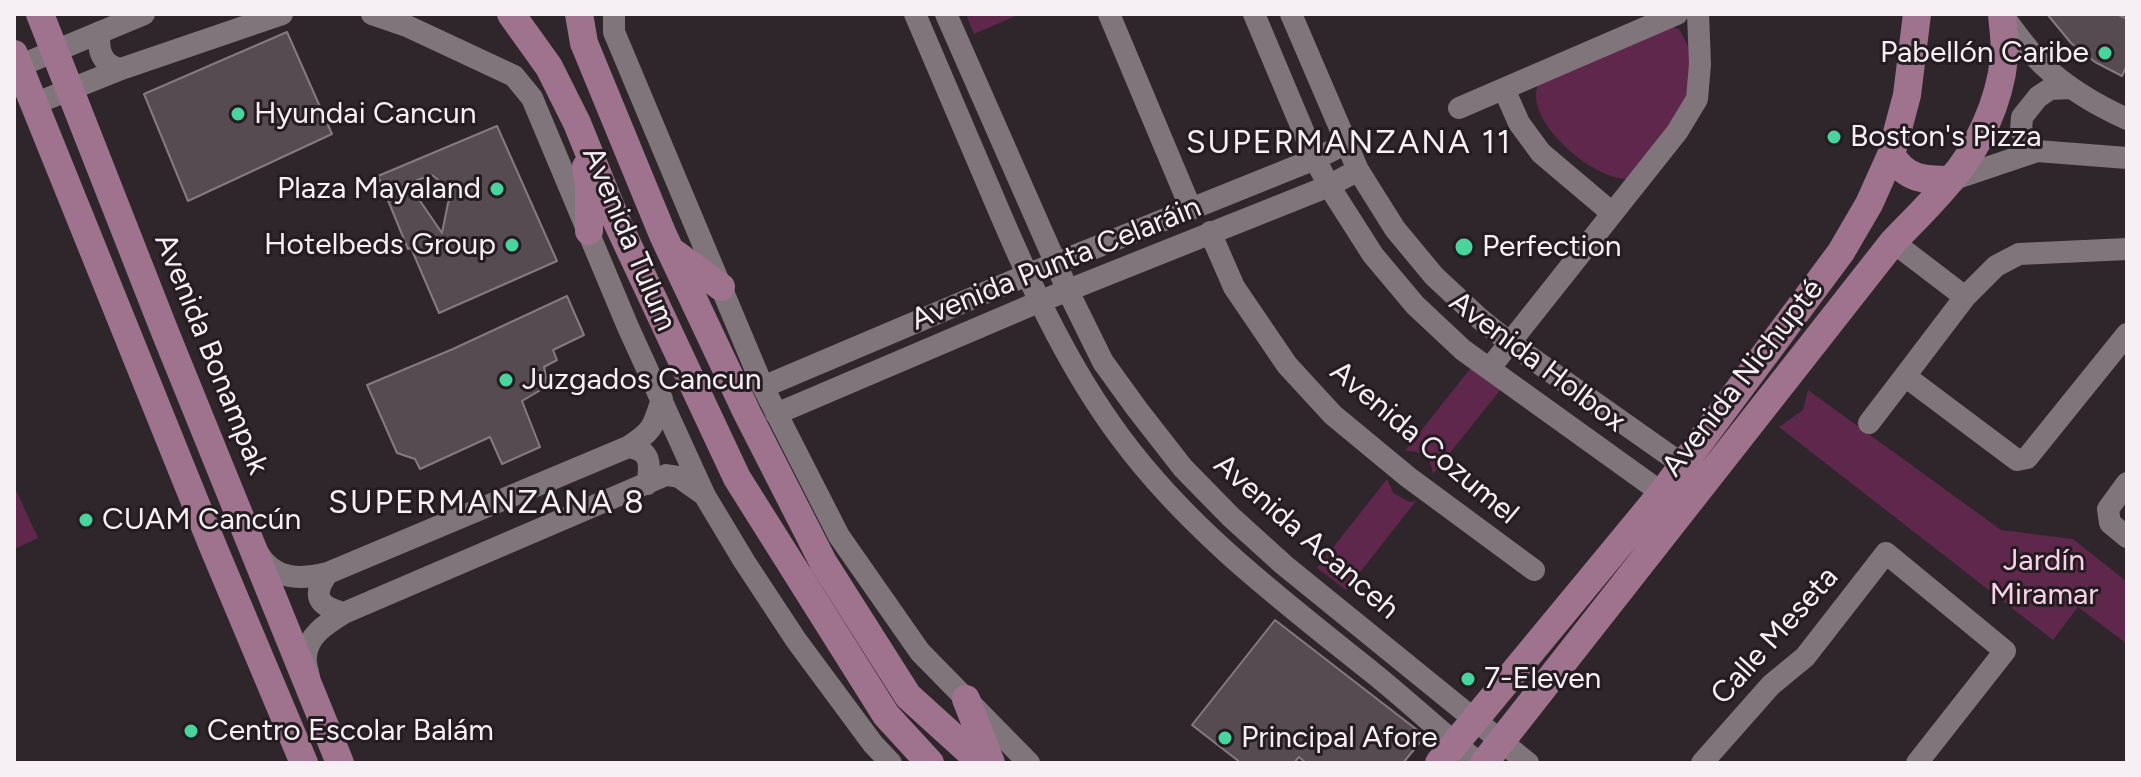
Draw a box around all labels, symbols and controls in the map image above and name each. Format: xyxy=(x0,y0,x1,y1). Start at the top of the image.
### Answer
place label: Pabellón Caribe xyxy=(1880,35,2089,71)
marker: Pabellón Caribe xyxy=(2096,44,2114,62)
place label: Hyundai Cancun xyxy=(254,96,476,132)
marker: Hyundai Cancun xyxy=(229,105,247,123)
place label: Boston's Pizza xyxy=(1850,119,2042,155)
district label: SUPERMANZANA 11 xyxy=(1186,125,1512,163)
marker: Boston's Pizza xyxy=(1825,128,1843,146)
street label: Avenida Tulum xyxy=(574,142,684,336)
place label: Plaza Mayaland xyxy=(277,171,481,207)
marker: Plaza Mayaland xyxy=(488,180,506,198)
street label: Avenida Punta Celaráin xyxy=(906,189,1206,339)
place label: Hotelbeds Group xyxy=(264,227,496,263)
street label: Avenida Bonampak xyxy=(146,228,276,480)
place label: Perfection xyxy=(1482,229,1622,265)
marker: Hotelbeds Group xyxy=(503,236,521,254)
marker: Perfection xyxy=(1453,236,1475,258)
street label: Avenida Nichupté xyxy=(1655,272,1831,484)
street label: Avenida Holbox xyxy=(1442,284,1632,440)
street label: Avenida Cozumel xyxy=(1323,354,1525,532)
place label: Juzgados Cancun xyxy=(522,362,762,398)
marker: Juzgados Cancun xyxy=(497,371,515,389)
street label: Avenida Acanceh xyxy=(1206,447,1406,627)
district label: SUPERMANZANA 8 xyxy=(328,485,646,523)
place label: CUAM Cancún xyxy=(102,502,301,538)
marker: CUAM Cancún xyxy=(77,511,95,529)
park label: Jardín Miramar xyxy=(1990,543,2098,614)
street label: Calle Meseta xyxy=(1704,560,1846,712)
place label: 7-Eleven xyxy=(1484,661,1601,697)
marker: 7-Eleven xyxy=(1459,670,1477,688)
place label: Centro Escolar Balám xyxy=(207,713,494,749)
place label: Principal Afore xyxy=(1241,720,1438,756)
marker: Centro Escolar Balám xyxy=(182,722,200,740)
marker: Principal Afore xyxy=(1216,729,1234,747)

